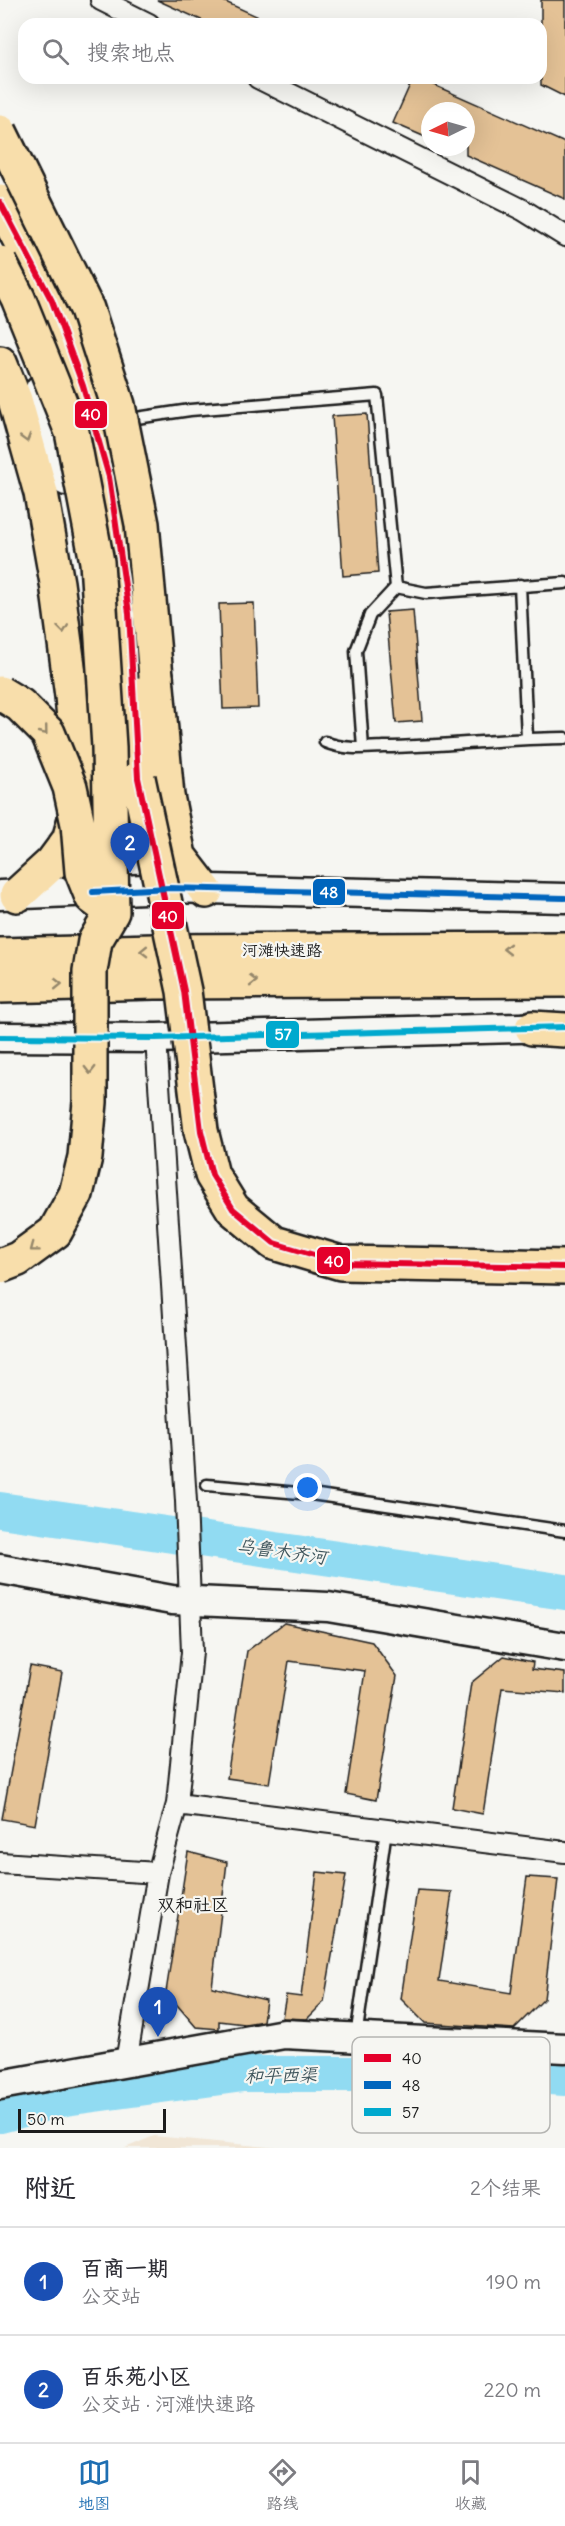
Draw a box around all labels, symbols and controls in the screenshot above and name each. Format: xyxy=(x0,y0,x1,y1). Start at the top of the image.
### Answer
search box xyxy=(18,18,547,84)
icon: search xyxy=(39,35,72,68)
text: 搜索地点 xyxy=(87,38,175,66)
north arrow xyxy=(421,102,475,156)
line badge: 40 xyxy=(74,400,108,429)
text: 40 xyxy=(81,404,101,424)
one-way arrow xyxy=(19,432,31,443)
one-way arrow xyxy=(56,625,69,634)
one-way arrow xyxy=(37,724,48,735)
pin: 2 xyxy=(110,824,150,873)
line badge: 48 xyxy=(312,878,346,906)
text: 48 xyxy=(320,882,338,902)
line badge: 40 xyxy=(151,901,185,930)
text: 40 xyxy=(158,906,178,926)
street label: 河滩快速路 xyxy=(242,940,322,960)
one-way arrow xyxy=(502,943,511,955)
one-way arrow xyxy=(139,945,148,958)
one-way arrow xyxy=(249,975,258,987)
one-way arrow xyxy=(54,978,63,991)
line badge: 57 xyxy=(265,1020,300,1049)
text: 57 xyxy=(274,1024,292,1044)
one-way arrow xyxy=(84,1066,96,1075)
one-way arrow xyxy=(29,1241,40,1252)
line badge: 40 xyxy=(316,1246,351,1275)
text: 40 xyxy=(324,1251,344,1271)
your location xyxy=(293,1473,322,1502)
water label: 乌鲁木齐河 xyxy=(236,1533,331,1569)
district label: 双和社区 xyxy=(157,1893,229,1916)
pin: 1 xyxy=(138,1988,178,2037)
legend xyxy=(352,2037,550,2133)
text: 40 xyxy=(402,2048,422,2068)
water label: 和平西渠 xyxy=(245,2063,319,2087)
text: 48 xyxy=(402,2075,420,2095)
text: 57 xyxy=(402,2102,419,2122)
scale bar xyxy=(18,2106,166,2134)
text: 50 m xyxy=(27,2109,65,2129)
text: 附近 xyxy=(24,2171,76,2204)
text: 2个结果 xyxy=(470,2175,541,2200)
text: 百商一期 xyxy=(81,2254,169,2282)
text: 1 xyxy=(40,2269,47,2294)
text: 190 m xyxy=(486,2269,541,2294)
text: 公交站 xyxy=(81,2283,141,2308)
text: 百乐苑小区 xyxy=(81,2362,191,2390)
text: 2 xyxy=(38,2377,49,2402)
text: 220 m xyxy=(484,2377,541,2402)
text: 公交站 · 河滩快速路 xyxy=(81,2391,255,2416)
tab: 地图 xyxy=(78,2456,111,2514)
tab: 路线 xyxy=(266,2456,299,2514)
tab: 收藏 xyxy=(454,2456,487,2514)

